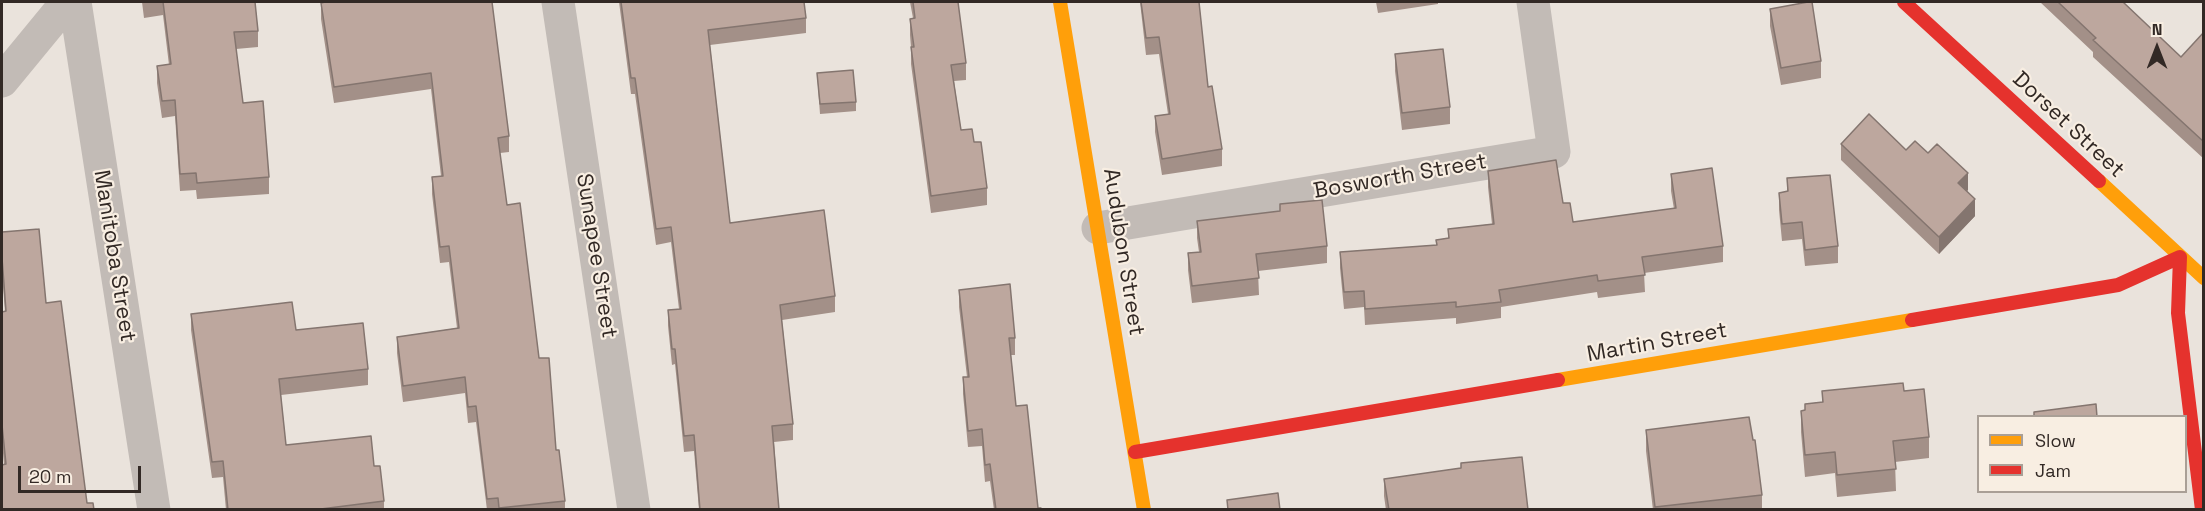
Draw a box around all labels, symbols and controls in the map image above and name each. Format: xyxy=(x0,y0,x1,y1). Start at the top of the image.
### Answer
north arrow xyxy=(2127,18,2187,78)
text: N xyxy=(2152,19,2162,40)
street label: Dorset Street xyxy=(2007,66,2129,184)
street label: Bosworth Street xyxy=(1311,149,1489,205)
street label: Audubon Street xyxy=(1097,166,1149,338)
street label: Manitoba Street xyxy=(87,168,141,344)
street label: Sunapee Street xyxy=(570,172,622,340)
street label: Martin Street xyxy=(1585,318,1729,368)
legend xyxy=(1977,415,2187,493)
text: Slow xyxy=(2035,429,2076,452)
scale bar xyxy=(21,454,144,492)
text: Jam xyxy=(2035,459,2071,482)
text: 20 m xyxy=(29,465,72,488)

